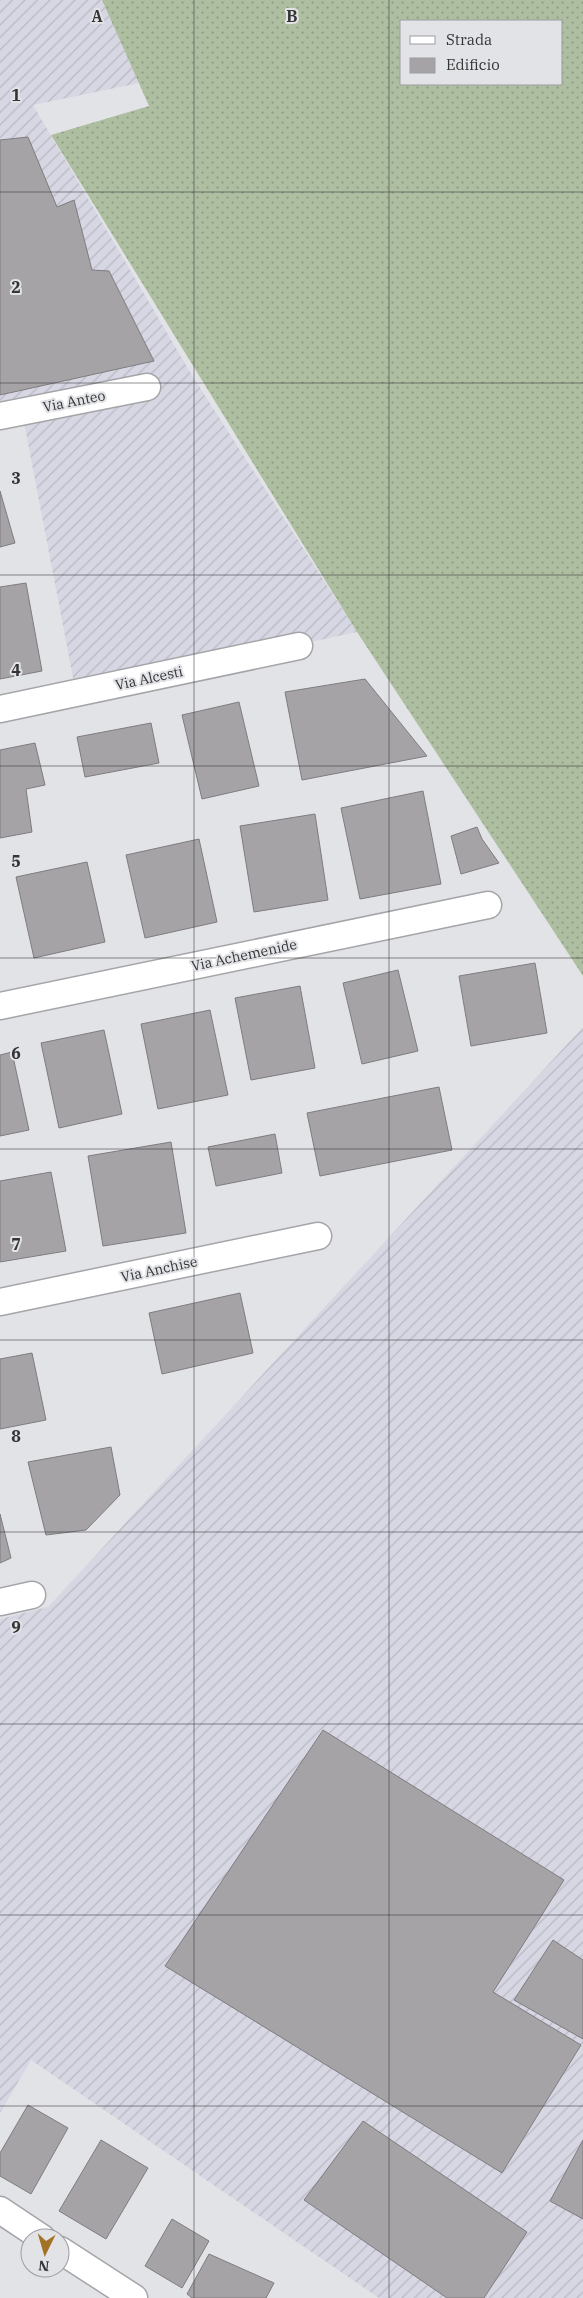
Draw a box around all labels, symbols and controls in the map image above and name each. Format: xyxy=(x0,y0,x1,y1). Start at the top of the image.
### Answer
text: A xyxy=(91,6,103,26)
text: B xyxy=(286,6,298,26)
legend xyxy=(400,20,563,85)
text: Strada xyxy=(446,30,492,49)
text: Edificio xyxy=(446,55,500,74)
text: 1 xyxy=(11,85,21,105)
text: 2 xyxy=(11,277,21,297)
street label: Via Anteo xyxy=(41,386,107,416)
text: 3 xyxy=(11,468,21,488)
text: 4 xyxy=(11,660,21,680)
street label: Via Alcesti xyxy=(114,662,184,694)
text: 5 xyxy=(11,851,21,871)
street label: Via Achemenide xyxy=(190,935,298,975)
text: 6 xyxy=(11,1043,21,1063)
text: 7 xyxy=(11,1234,21,1254)
street label: Via Anchise xyxy=(119,1252,199,1286)
text: 8 xyxy=(11,1426,21,1446)
text: 9 xyxy=(11,1617,21,1637)
north arrow xyxy=(20,2228,70,2278)
text: N xyxy=(38,2257,50,2275)

